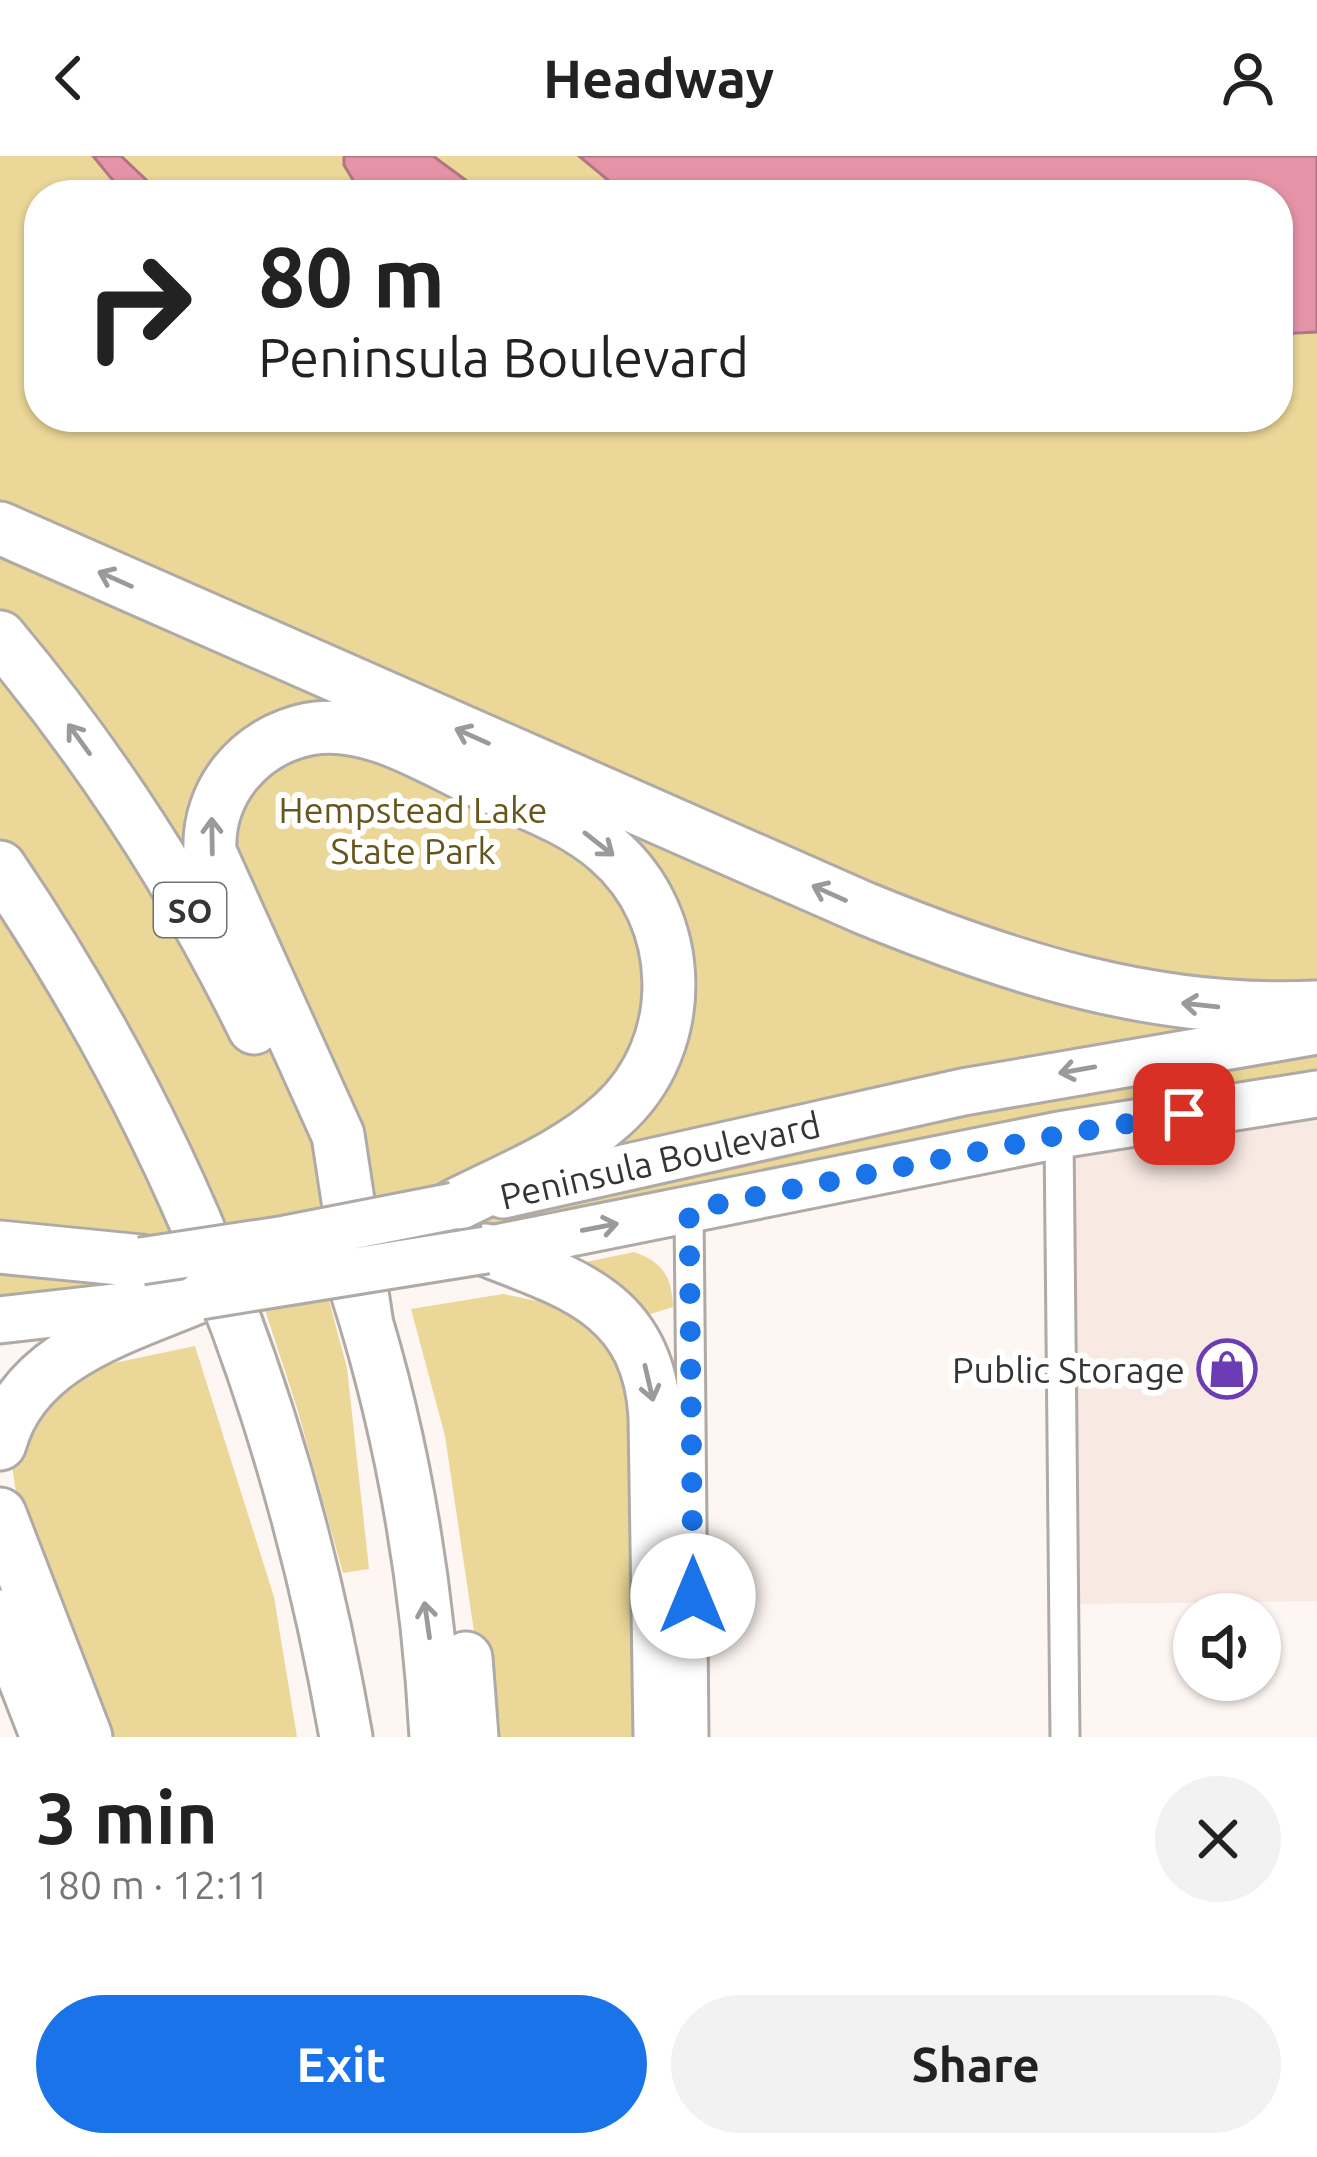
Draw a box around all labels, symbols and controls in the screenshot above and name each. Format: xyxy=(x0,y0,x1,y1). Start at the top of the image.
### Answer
icon: back xyxy=(36,45,102,111)
icon: person xyxy=(1215,45,1281,111)
text: Headway xyxy=(543,48,774,108)
icon: right xyxy=(60,228,216,384)
text: 80 m xyxy=(258,229,445,323)
text: Peninsula Boulevard xyxy=(258,327,749,387)
one-way arrow xyxy=(97,566,133,588)
one-way arrow xyxy=(67,723,93,756)
one-way arrow xyxy=(454,723,490,745)
park label: Hempstead Lake State Park xyxy=(279,789,547,871)
one-way arrow xyxy=(201,817,223,856)
one-way arrow xyxy=(583,830,615,857)
one-way arrow xyxy=(811,880,847,902)
road number: SO xyxy=(154,883,226,937)
one-way arrow xyxy=(1181,993,1220,1016)
one-way arrow xyxy=(1058,1060,1097,1083)
pin xyxy=(1133,1063,1235,1165)
icon: arrive xyxy=(1151,1081,1217,1147)
street label: Peninsula Boulevard xyxy=(496,1103,824,1217)
one-way arrow xyxy=(580,1215,619,1237)
shop icon: Public Storage xyxy=(1196,1338,1258,1400)
place label: Public Storage xyxy=(952,1349,1185,1390)
one-way arrow xyxy=(639,1364,661,1402)
position arrow xyxy=(630,1533,756,1659)
map controls xyxy=(1173,1593,1281,1701)
button: sound xyxy=(1173,1593,1281,1701)
one-way arrow xyxy=(415,1602,438,1641)
button: close xyxy=(1155,1776,1281,1902)
text: 3 min xyxy=(36,1777,218,1858)
text: 180 m · 12:11 xyxy=(36,1863,270,1906)
button: Exit xyxy=(36,1995,647,2133)
button: Share xyxy=(671,1995,1281,2133)

